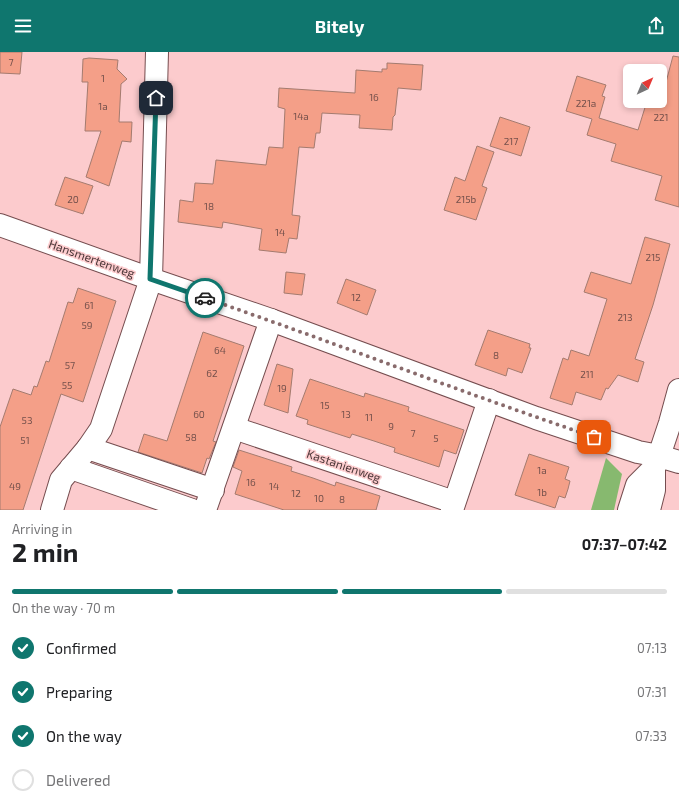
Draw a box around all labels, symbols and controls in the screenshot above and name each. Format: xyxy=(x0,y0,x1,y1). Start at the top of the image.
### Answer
icon: menu xyxy=(12,15,34,37)
text: Bitely xyxy=(315,15,364,37)
icon: share xyxy=(645,15,667,37)
house number: 7 xyxy=(8,56,14,68)
north arrow xyxy=(623,64,667,108)
map controls xyxy=(623,64,667,108)
house number: 1 xyxy=(101,72,105,84)
pin xyxy=(139,81,173,115)
icon: home xyxy=(145,87,167,109)
house number: 16 xyxy=(369,91,379,103)
house number: 221a xyxy=(576,97,596,109)
house number: 1a xyxy=(98,100,108,112)
house number: 14a xyxy=(293,110,309,122)
house number: 221 xyxy=(653,111,669,123)
house number: 217 xyxy=(504,135,518,147)
house number: 20 xyxy=(67,193,79,205)
house number: 215b xyxy=(456,193,477,205)
house number: 18 xyxy=(204,200,214,212)
house number: 14 xyxy=(275,226,285,238)
street label: Hansmertenweg xyxy=(47,236,137,280)
house number: 215 xyxy=(646,251,660,263)
courier xyxy=(185,278,225,318)
icon: car xyxy=(194,287,216,309)
house number: 12 xyxy=(351,291,361,303)
house number: 61 xyxy=(84,299,94,311)
house number: 213 xyxy=(617,311,633,323)
house number: 59 xyxy=(81,319,93,331)
house number: 64 xyxy=(214,344,226,356)
house number: 8 xyxy=(493,349,499,361)
house number: 57 xyxy=(65,359,75,371)
house number: 62 xyxy=(206,367,218,379)
house number: 211 xyxy=(580,368,594,380)
house number: 55 xyxy=(62,379,72,391)
house number: 19 xyxy=(277,382,287,394)
house number: 15 xyxy=(320,399,330,411)
house number: 60 xyxy=(193,408,205,420)
house number: 13 xyxy=(341,408,351,420)
house number: 11 xyxy=(365,411,373,423)
house number: 53 xyxy=(22,414,32,426)
house number: 9 xyxy=(388,420,394,432)
pin xyxy=(577,420,611,454)
icon: bag xyxy=(583,426,605,448)
house number: 7 xyxy=(410,427,416,439)
house number: 58 xyxy=(185,431,197,443)
house number: 5 xyxy=(433,432,439,444)
house number: 51 xyxy=(20,434,30,446)
street label: Kastanienweg xyxy=(305,446,383,484)
house number: 1a xyxy=(537,464,547,476)
house number: 16 xyxy=(246,476,256,488)
house number: 49 xyxy=(9,480,21,492)
house number: 14 xyxy=(269,480,279,492)
house number: 1b xyxy=(537,486,547,498)
house number: 12 xyxy=(291,487,301,499)
house number: 10 xyxy=(314,492,324,504)
house number: 8 xyxy=(339,493,345,505)
text: Arriving in xyxy=(12,521,72,537)
text: 07:37–07:42 xyxy=(582,535,667,553)
text: 2 min xyxy=(12,536,78,567)
text: On the way · 70 m xyxy=(12,600,115,616)
icon: check xyxy=(12,637,34,659)
text: Confirmed xyxy=(46,639,117,657)
text: 07:13 xyxy=(637,640,667,656)
icon: check xyxy=(12,681,34,703)
text: Preparing xyxy=(46,683,112,701)
text: 07:31 xyxy=(637,684,667,700)
icon: check xyxy=(12,725,34,747)
text: On the way xyxy=(46,727,122,745)
text: 07:33 xyxy=(635,728,667,744)
text: Delivered xyxy=(46,771,111,789)

